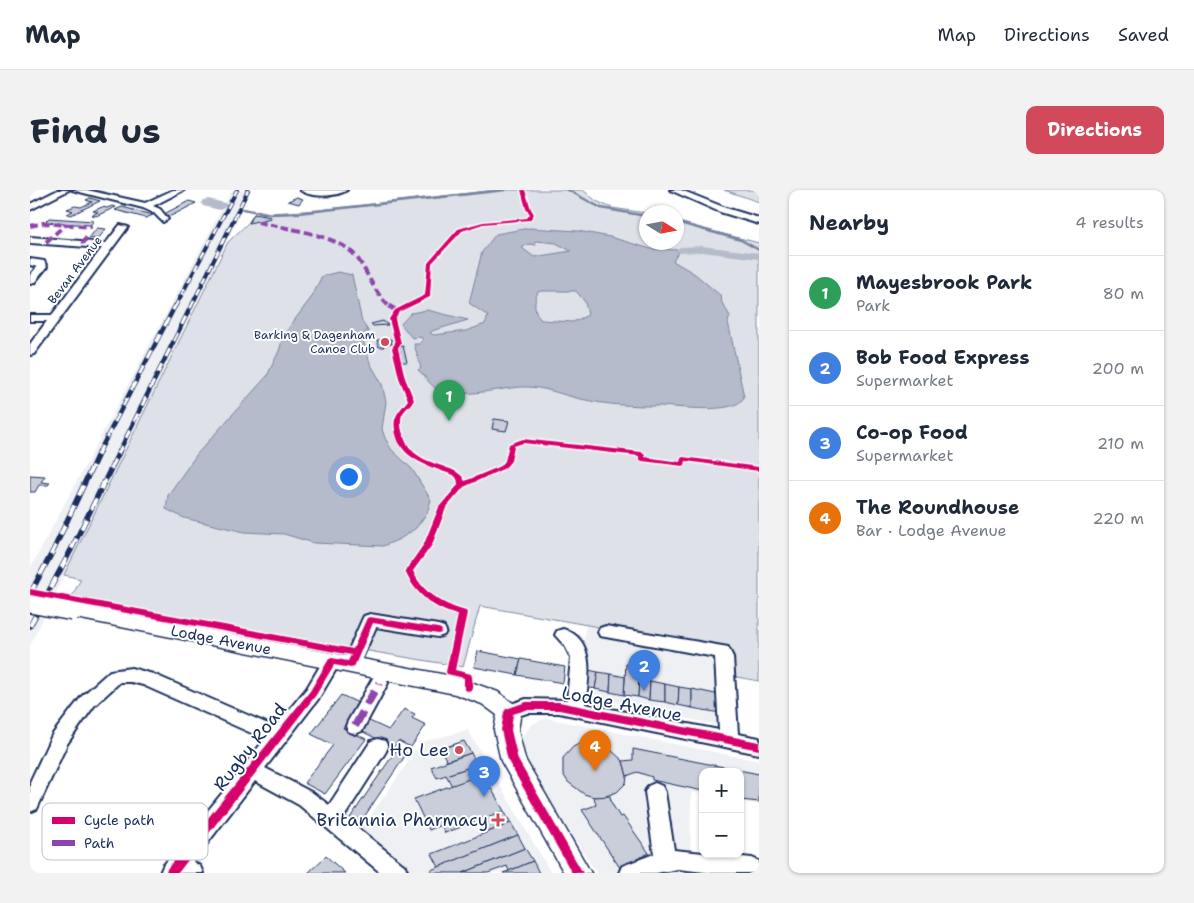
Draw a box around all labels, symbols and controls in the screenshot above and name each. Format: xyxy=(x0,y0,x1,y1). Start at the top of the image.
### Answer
text: Map xyxy=(25,19,81,51)
text: Map xyxy=(938,23,976,47)
text: Directions xyxy=(1004,23,1090,47)
text: Saved xyxy=(1118,23,1169,47)
button: Directions xyxy=(1026,106,1164,154)
text: Find us xyxy=(30,107,161,154)
north arrow xyxy=(639,205,684,250)
text: Nearby xyxy=(809,209,889,237)
text: 4 results xyxy=(1075,212,1144,233)
street label: Bevan Avenue xyxy=(44,233,106,307)
text: Mayesbrook Park xyxy=(856,270,1032,295)
text: 1 xyxy=(821,283,829,304)
text: 80 m xyxy=(1103,283,1144,304)
text: Park xyxy=(856,295,890,316)
place label: Barking & Dagenham Canoe Club xyxy=(254,327,375,357)
marker: Barking & Dagenham Canoe Club xyxy=(379,336,391,348)
text: Bob Food Express xyxy=(856,345,1029,370)
text: 2 xyxy=(819,358,831,379)
text: 200 m xyxy=(1092,358,1144,379)
text: Supermarket xyxy=(856,370,953,391)
pin: 1 xyxy=(433,380,465,421)
text: Co-op Food xyxy=(856,420,968,445)
text: 3 xyxy=(819,433,831,454)
text: 210 m xyxy=(1097,433,1144,454)
text: Supermarket xyxy=(856,445,953,466)
your location xyxy=(336,464,362,490)
text: The Roundhouse xyxy=(856,495,1019,520)
text: 4 xyxy=(819,508,831,529)
text: 220 m xyxy=(1092,508,1144,529)
text: Bar · Lodge Avenue xyxy=(856,520,1007,541)
street label: Lodge Avenue xyxy=(169,620,273,660)
pin: 2 xyxy=(628,650,660,691)
street label: Lodge Avenue xyxy=(560,681,684,727)
street label: Rugby Road xyxy=(208,698,292,796)
pin: 4 xyxy=(579,730,611,771)
place label: Ho Lee xyxy=(389,738,449,762)
marker: Ho Lee xyxy=(453,744,465,756)
pin: 3 xyxy=(468,756,500,797)
map controls xyxy=(699,768,744,858)
button: + xyxy=(699,768,744,813)
legend xyxy=(42,803,208,860)
place label: Britannia Pharmacy xyxy=(317,808,488,832)
text: Cycle path xyxy=(84,811,155,829)
button: − xyxy=(699,813,744,858)
marker: Britannia Pharmacy xyxy=(492,814,504,826)
text: Path xyxy=(84,834,115,852)

